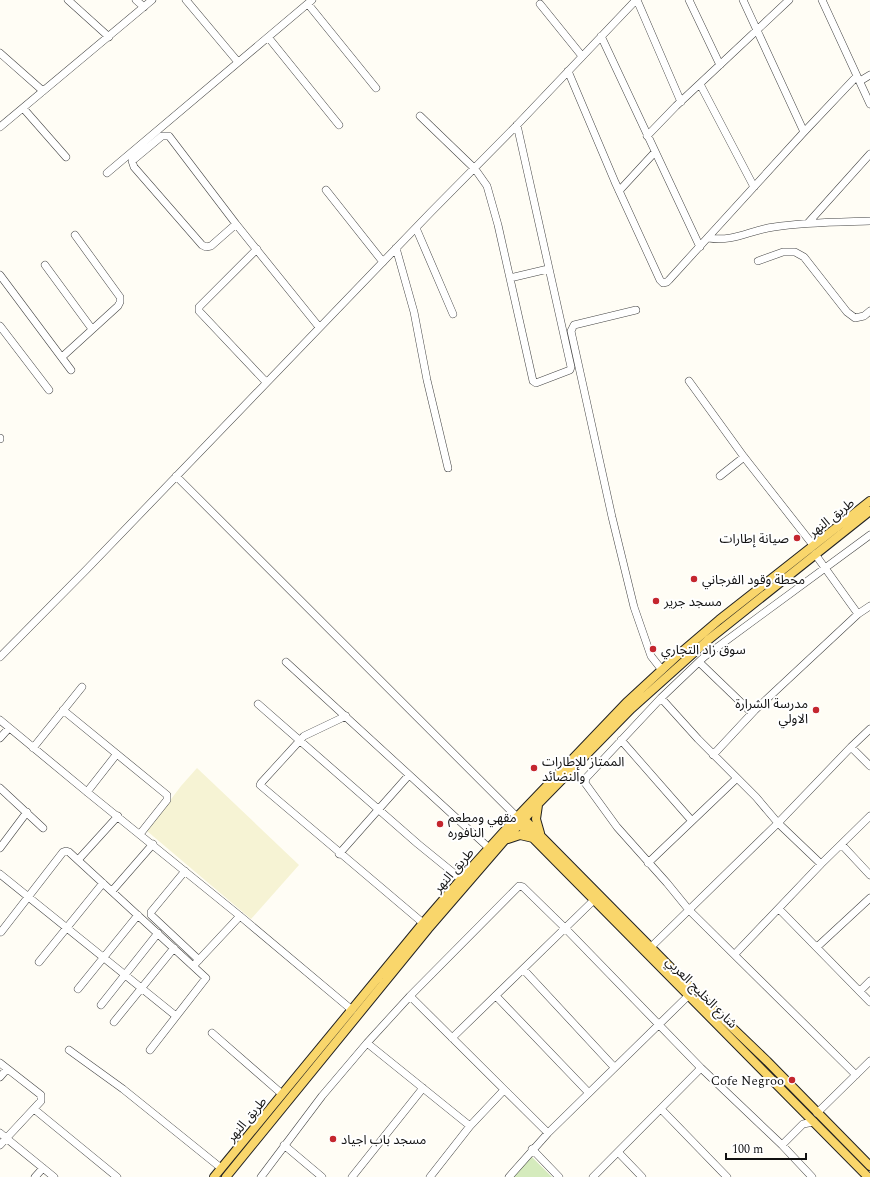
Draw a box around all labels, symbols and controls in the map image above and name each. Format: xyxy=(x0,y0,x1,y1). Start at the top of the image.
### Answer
street label: طريق النهر xyxy=(803,493,859,543)
place label: صيانة إطارات xyxy=(719,529,789,549)
marker: صيانة إطارات xyxy=(792,533,802,543)
place label: محطة وقود الفرجاني xyxy=(702,570,805,590)
marker: محطة وقود الفرجاني xyxy=(689,574,699,584)
place label: مسجد جرير xyxy=(663,592,722,612)
marker: مسجد جرير xyxy=(651,596,661,606)
place label: سوق زاد التجاري xyxy=(661,640,746,660)
marker: سوق زاد التجاري xyxy=(648,644,658,654)
place label: مدرسة الشرارة الاولي xyxy=(735,694,808,729)
marker: مدرسة الشرارة الاولي xyxy=(811,705,821,715)
place label: الممتاز للإطارات والنضائد xyxy=(542,752,624,787)
marker: الممتاز للإطارات والنضائد xyxy=(529,763,539,773)
place label: مقهي ومطعم النافوره xyxy=(448,808,517,843)
marker: مقهي ومطعم النافوره xyxy=(435,819,445,829)
street label: طريق النهر xyxy=(428,844,479,898)
street label: شارع الخليج العربي xyxy=(661,952,742,1033)
place label: Cofe Negroo xyxy=(711,1071,784,1091)
marker: Cofe Negroo xyxy=(787,1075,797,1085)
street label: طريق النهر xyxy=(221,1092,272,1147)
place label: مسجد باب اجياد xyxy=(341,1130,427,1150)
marker: مسجد باب اجياد xyxy=(328,1134,338,1144)
scale bar xyxy=(726,1135,806,1161)
text: 100 m xyxy=(732,1140,763,1159)

